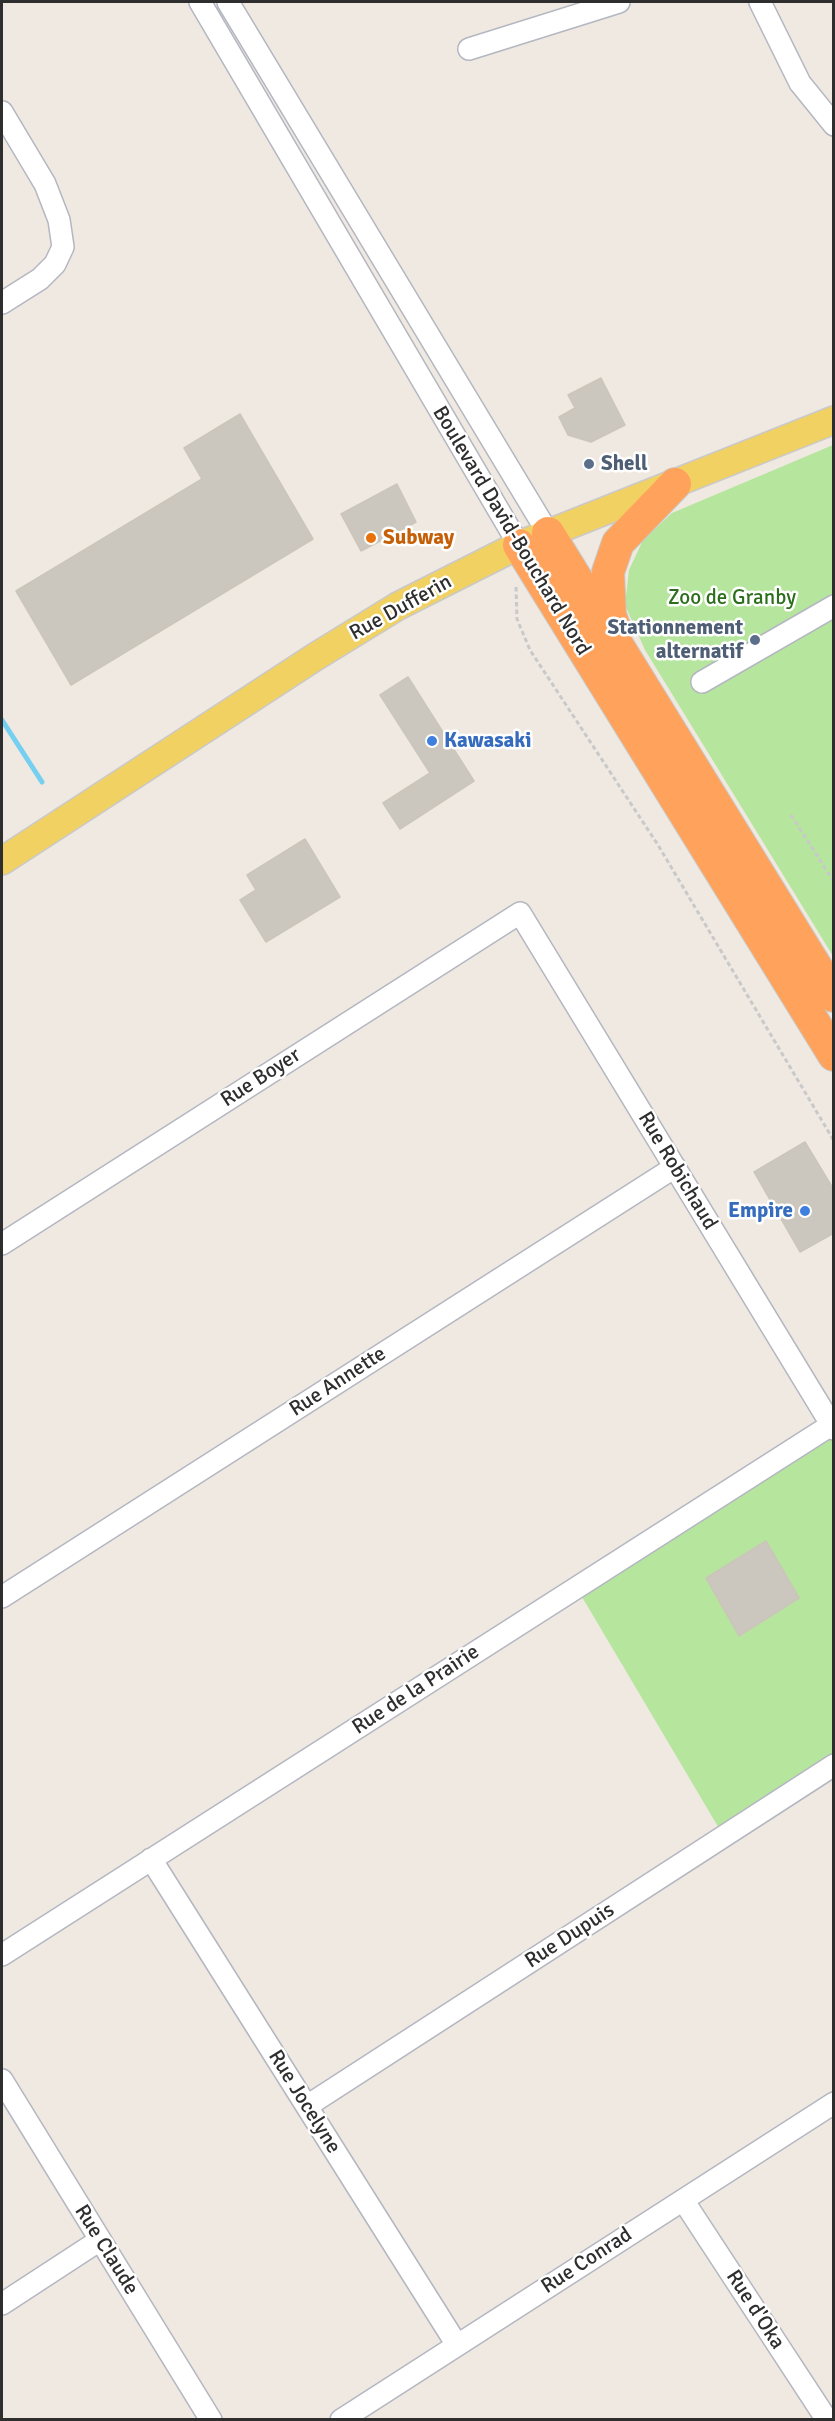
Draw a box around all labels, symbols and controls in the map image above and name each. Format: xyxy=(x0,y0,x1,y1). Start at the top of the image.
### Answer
street label: Boulevard David-Bouchard Nord xyxy=(427,402,595,660)
place label: Shell xyxy=(601,451,647,477)
marker: Shell xyxy=(582,457,596,471)
place label: Subway xyxy=(383,525,454,551)
marker: Subway xyxy=(364,531,378,545)
street label: Rue Dufferin xyxy=(346,570,456,646)
park label: Zoo de Granby xyxy=(668,585,796,611)
place label: Stationnement alternatif xyxy=(608,615,743,665)
marker: Stationnement alternatif xyxy=(748,633,762,647)
place label: Kawasaki xyxy=(444,728,531,754)
marker: Kawasaki xyxy=(425,734,439,748)
street label: Rue Boyer xyxy=(216,1043,306,1113)
street label: Rue Robichaud xyxy=(632,1107,722,1235)
place label: Empire xyxy=(728,1198,793,1224)
marker: Empire xyxy=(798,1204,812,1218)
street label: Rue Annette xyxy=(285,1341,391,1423)
street label: Rue de la Prairie xyxy=(348,1640,484,1740)
street label: Rue Dupuis xyxy=(521,1898,619,1974)
street label: Rue Jocelyne xyxy=(262,2046,346,2158)
street label: Rue Claude xyxy=(68,2200,144,2300)
street label: Rue Conrad xyxy=(537,2222,637,2300)
street label: Rue d'Oka xyxy=(720,2266,790,2354)

